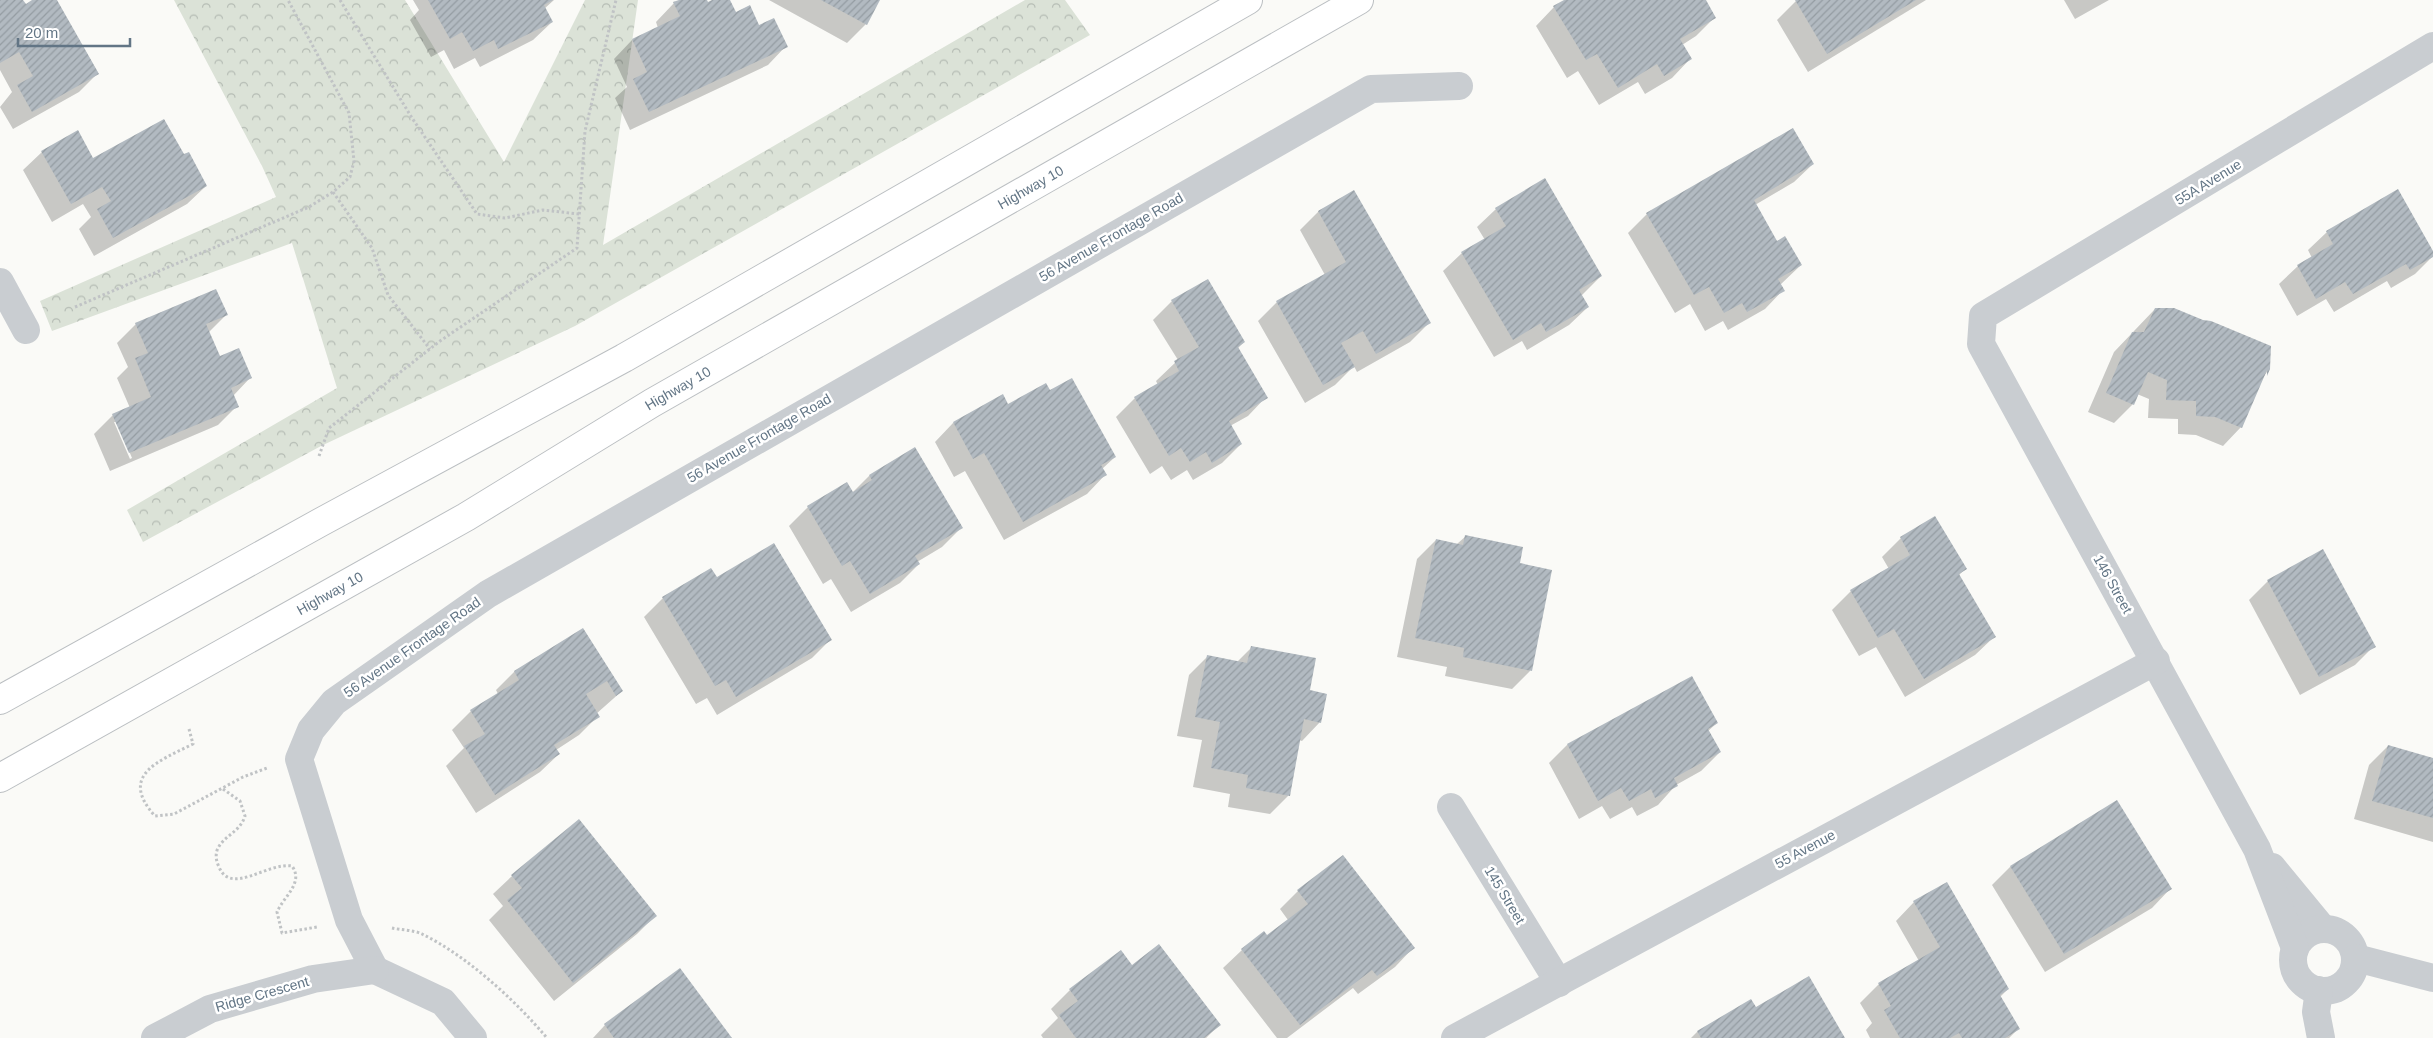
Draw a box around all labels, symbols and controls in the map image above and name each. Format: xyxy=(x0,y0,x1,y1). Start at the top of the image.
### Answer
scale bar xyxy=(18,15,130,47)
text: 20 m xyxy=(25,24,58,41)
street label: 55A Avenue xyxy=(2172,156,2244,208)
street label: Highway 10 xyxy=(995,162,1067,212)
street label: 56 Avenue Frontage Road xyxy=(1036,189,1186,285)
street label: Highway 10 xyxy=(642,363,714,413)
street label: 56 Avenue Frontage Road xyxy=(684,390,834,486)
street label: 146 Street xyxy=(2090,552,2136,616)
street label: Highway 10 xyxy=(294,568,366,618)
street label: 56 Avenue Frontage Road xyxy=(341,594,483,700)
street label: 55 Avenue xyxy=(1772,826,1838,872)
street label: 145 Street xyxy=(1482,863,1529,927)
street label: Ridge Crescent xyxy=(213,973,311,1015)

